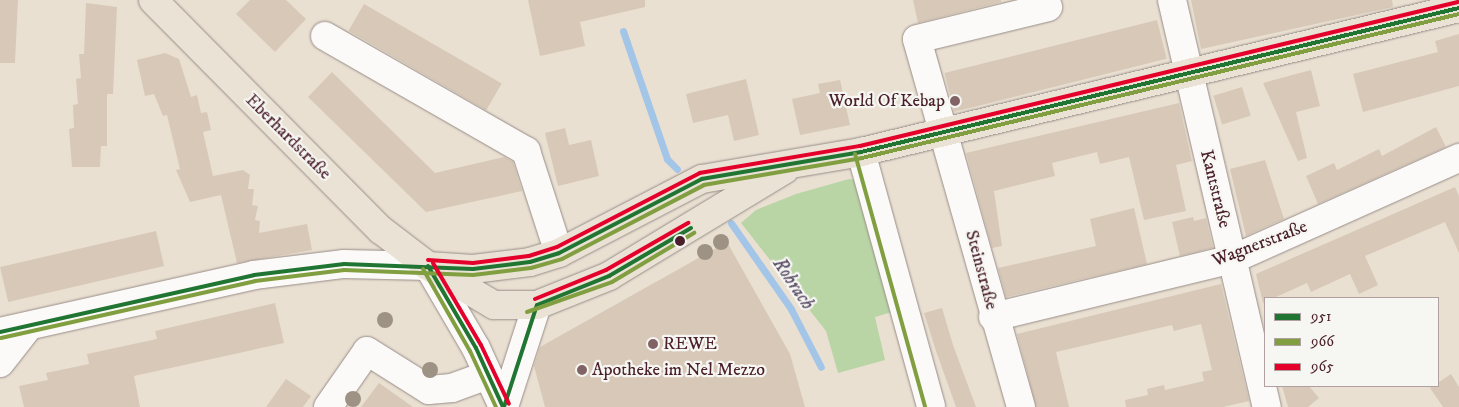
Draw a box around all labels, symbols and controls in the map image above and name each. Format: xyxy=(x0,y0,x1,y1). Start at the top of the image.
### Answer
street label: Eberhardstraße xyxy=(241,90,335,184)
place label: World Of Kebap xyxy=(829,90,945,112)
marker: World Of Kebap xyxy=(949,95,961,107)
street label: Kantstraße xyxy=(1195,148,1235,230)
street label: Wagnerstraße xyxy=(1210,216,1310,272)
street label: Steinstraße xyxy=(960,228,1002,312)
unlabelled marker xyxy=(675,236,685,246)
water label: Rohrach xyxy=(767,254,819,314)
legend xyxy=(1264,297,1439,387)
text: 951 xyxy=(1311,307,1331,326)
text: 966 xyxy=(1311,332,1334,351)
place label: REWE xyxy=(663,333,717,355)
marker: REWE xyxy=(647,338,659,350)
text: 965 xyxy=(1311,357,1334,376)
place label: Apotheke im Nel Mezzo xyxy=(592,359,765,381)
marker: Apotheke im Nel Mezzo xyxy=(576,364,588,376)

